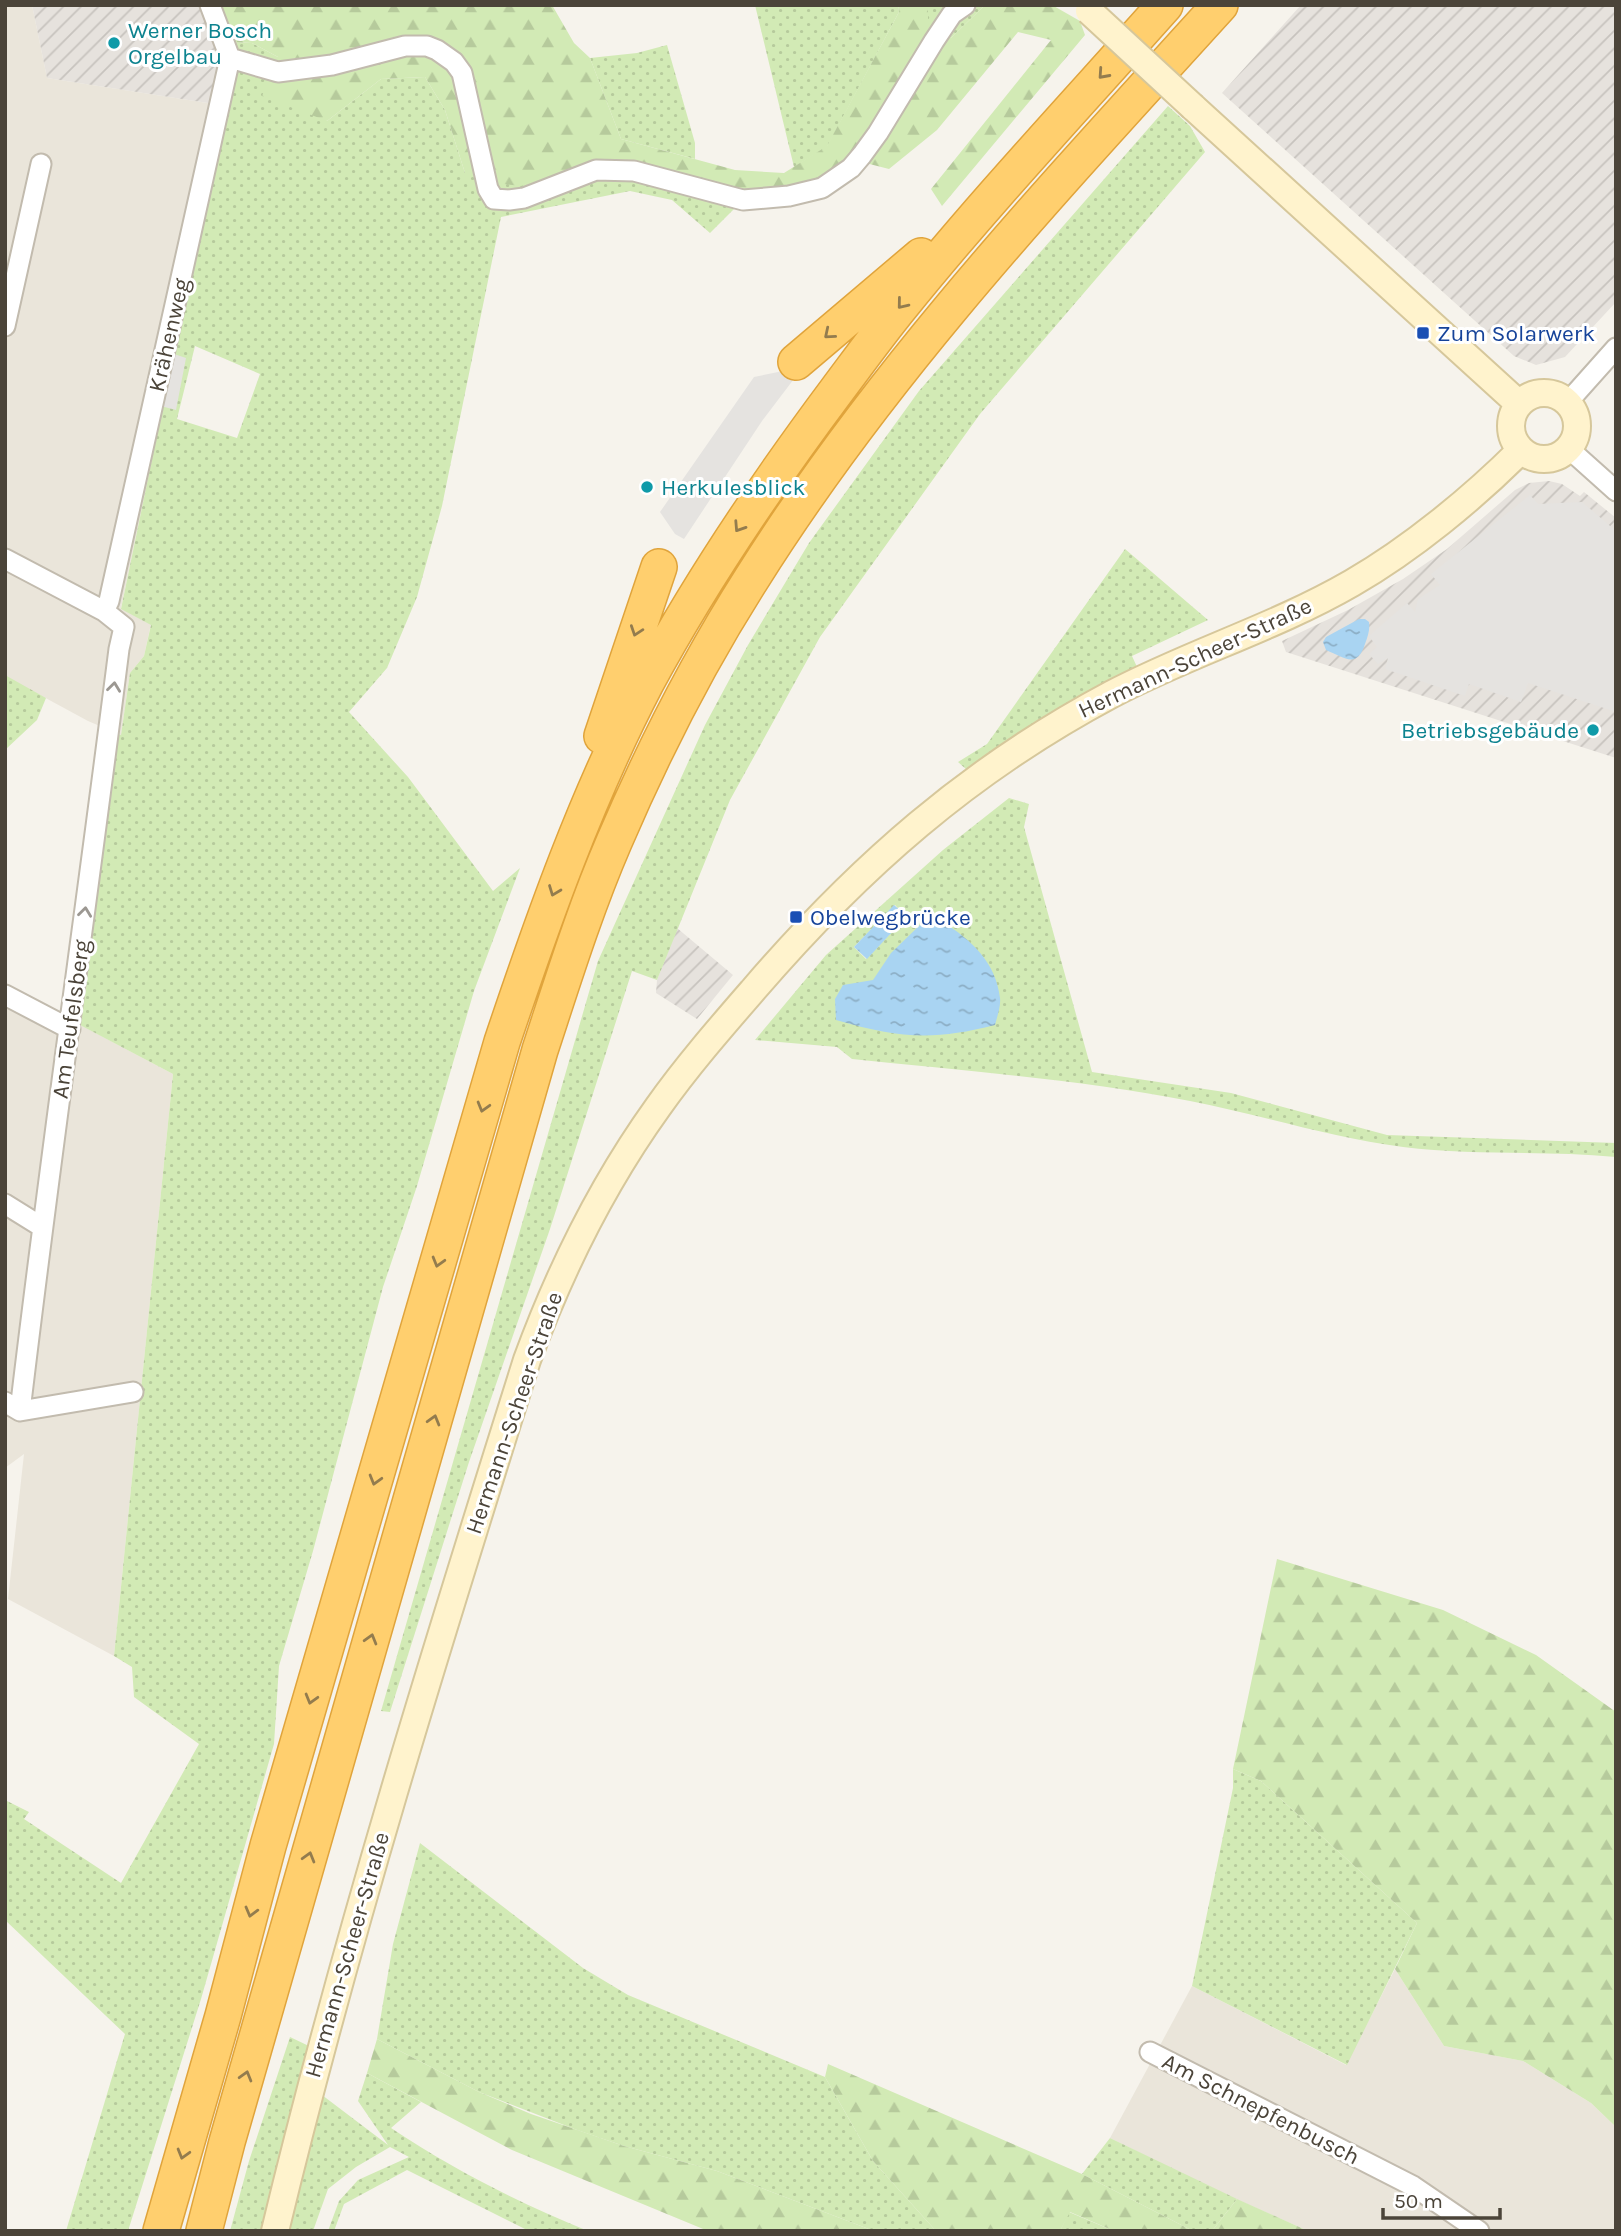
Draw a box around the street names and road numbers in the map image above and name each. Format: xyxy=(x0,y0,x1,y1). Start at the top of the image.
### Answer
street label: Krähenweg xyxy=(143,275,195,395)
street label: Hermann-Scheer-Straße xyxy=(1074,592,1316,724)
street label: Am Teufelsberg xyxy=(46,938,96,1100)
street label: Hermann-Scheer-Straße xyxy=(460,1288,568,1538)
street label: Hermann-Scheer-Straße xyxy=(299,1829,395,2081)
street label: Am Schnepfenbusch xyxy=(1158,2048,1364,2170)

